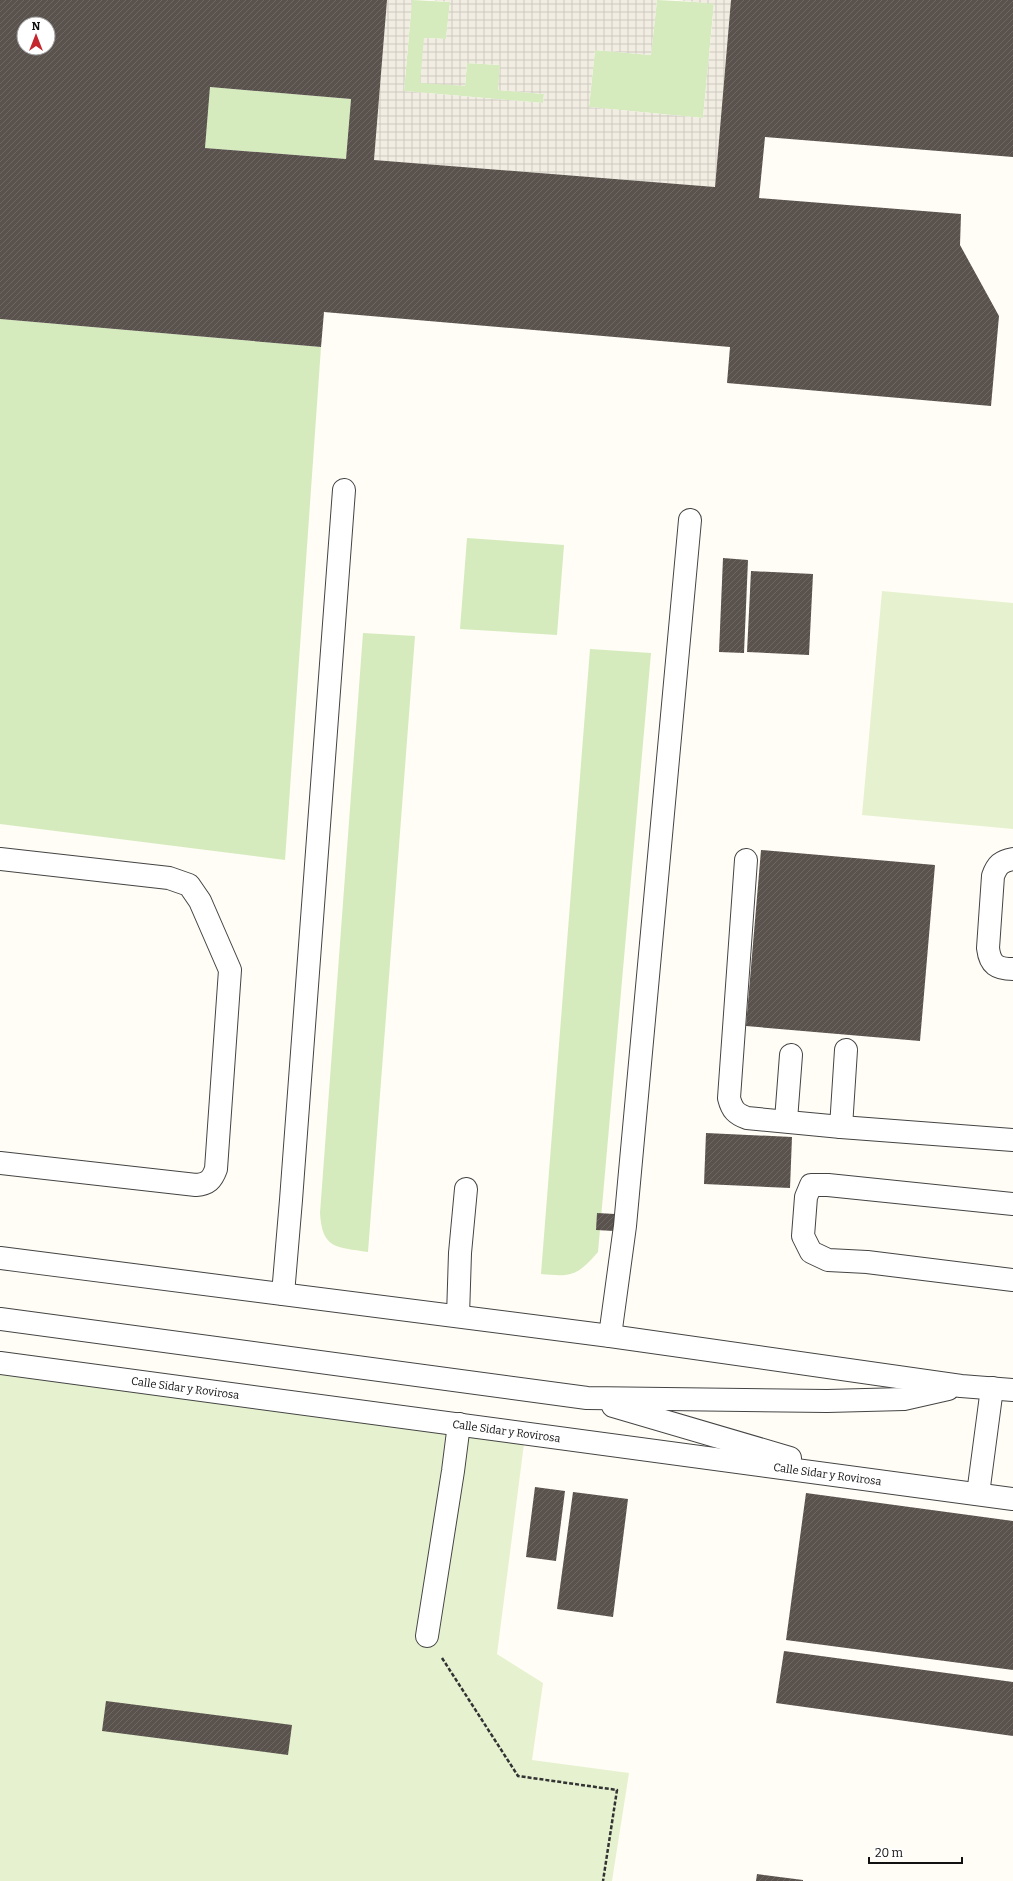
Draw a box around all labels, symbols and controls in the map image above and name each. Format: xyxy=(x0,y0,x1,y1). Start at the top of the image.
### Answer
north arrow xyxy=(16,16,56,56)
text: N xyxy=(32,20,41,33)
street label: Calle Sidar y Rovirosa xyxy=(130,1374,240,1402)
street label: Calle Sidar y Rovirosa xyxy=(452,1417,561,1445)
street label: Calle Sidar y Rovirosa xyxy=(773,1460,882,1488)
scale bar xyxy=(869,1839,962,1865)
text: 20 m xyxy=(875,1846,904,1860)

